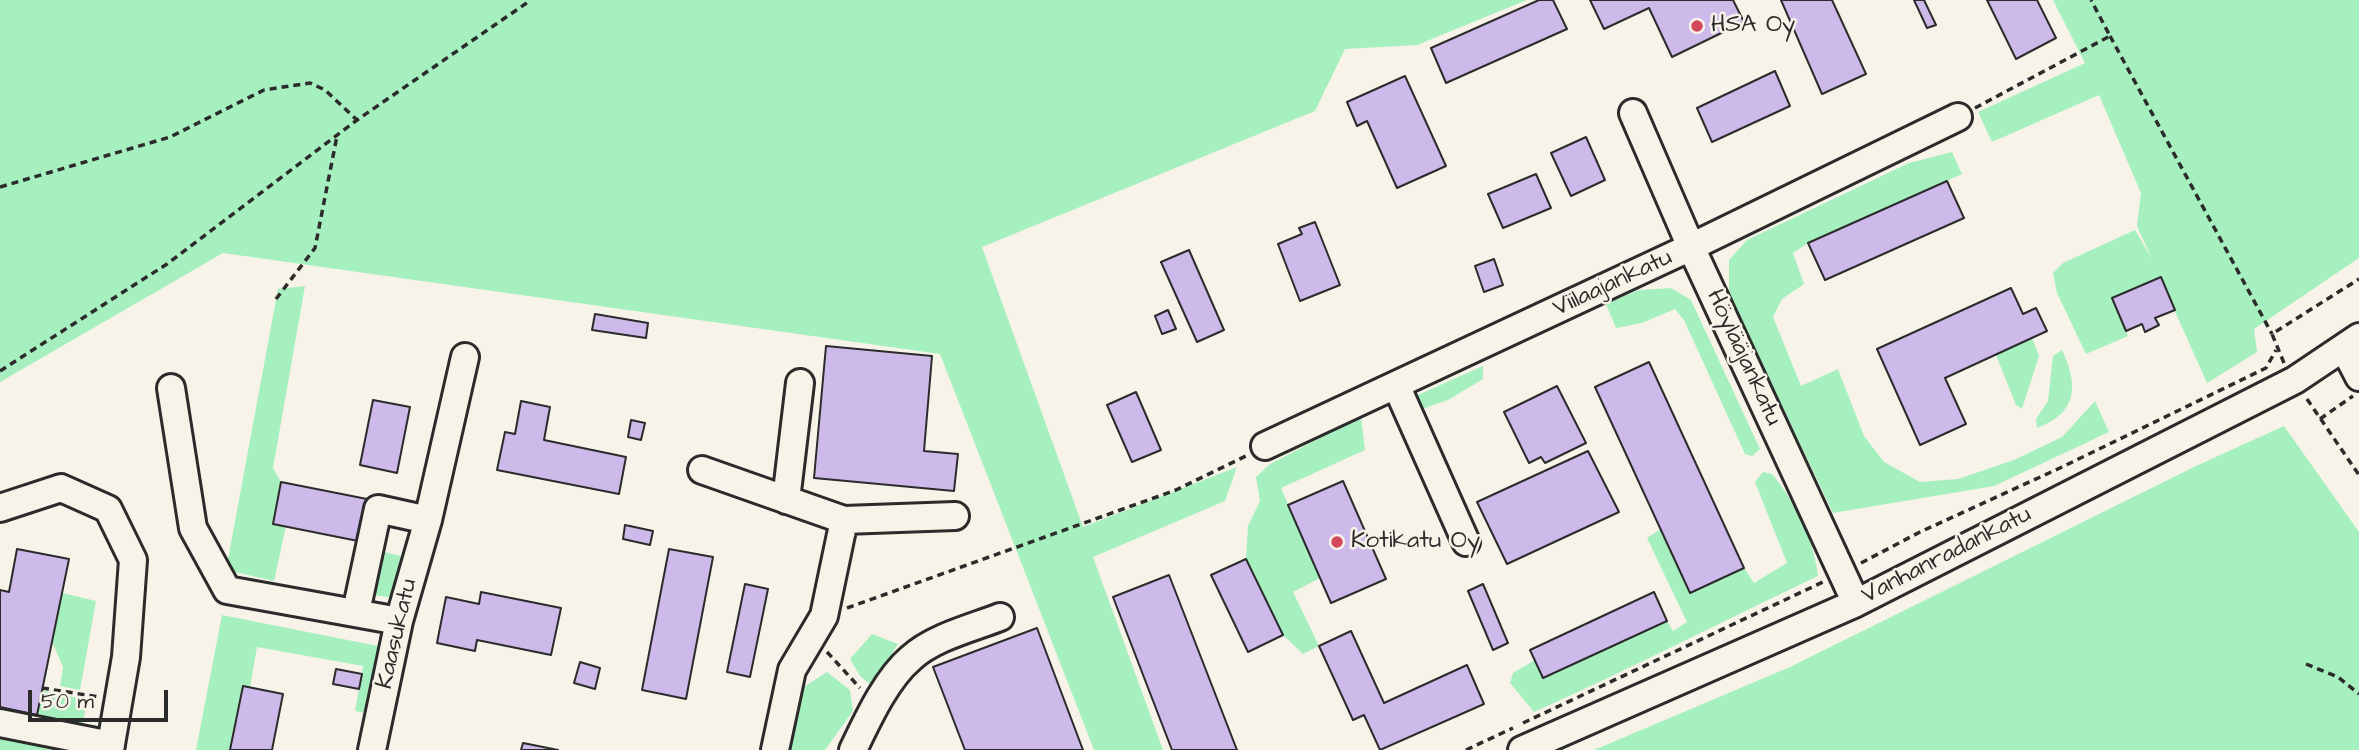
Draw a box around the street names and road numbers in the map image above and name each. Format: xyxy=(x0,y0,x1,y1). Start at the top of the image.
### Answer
street label: Viilaajankatu xyxy=(1549,244,1677,324)
street label: Höylääjankatu xyxy=(1699,285,1787,431)
street label: Vanhanradankatu xyxy=(1858,501,2036,611)
street label: Kaasukatu xyxy=(371,576,425,692)

